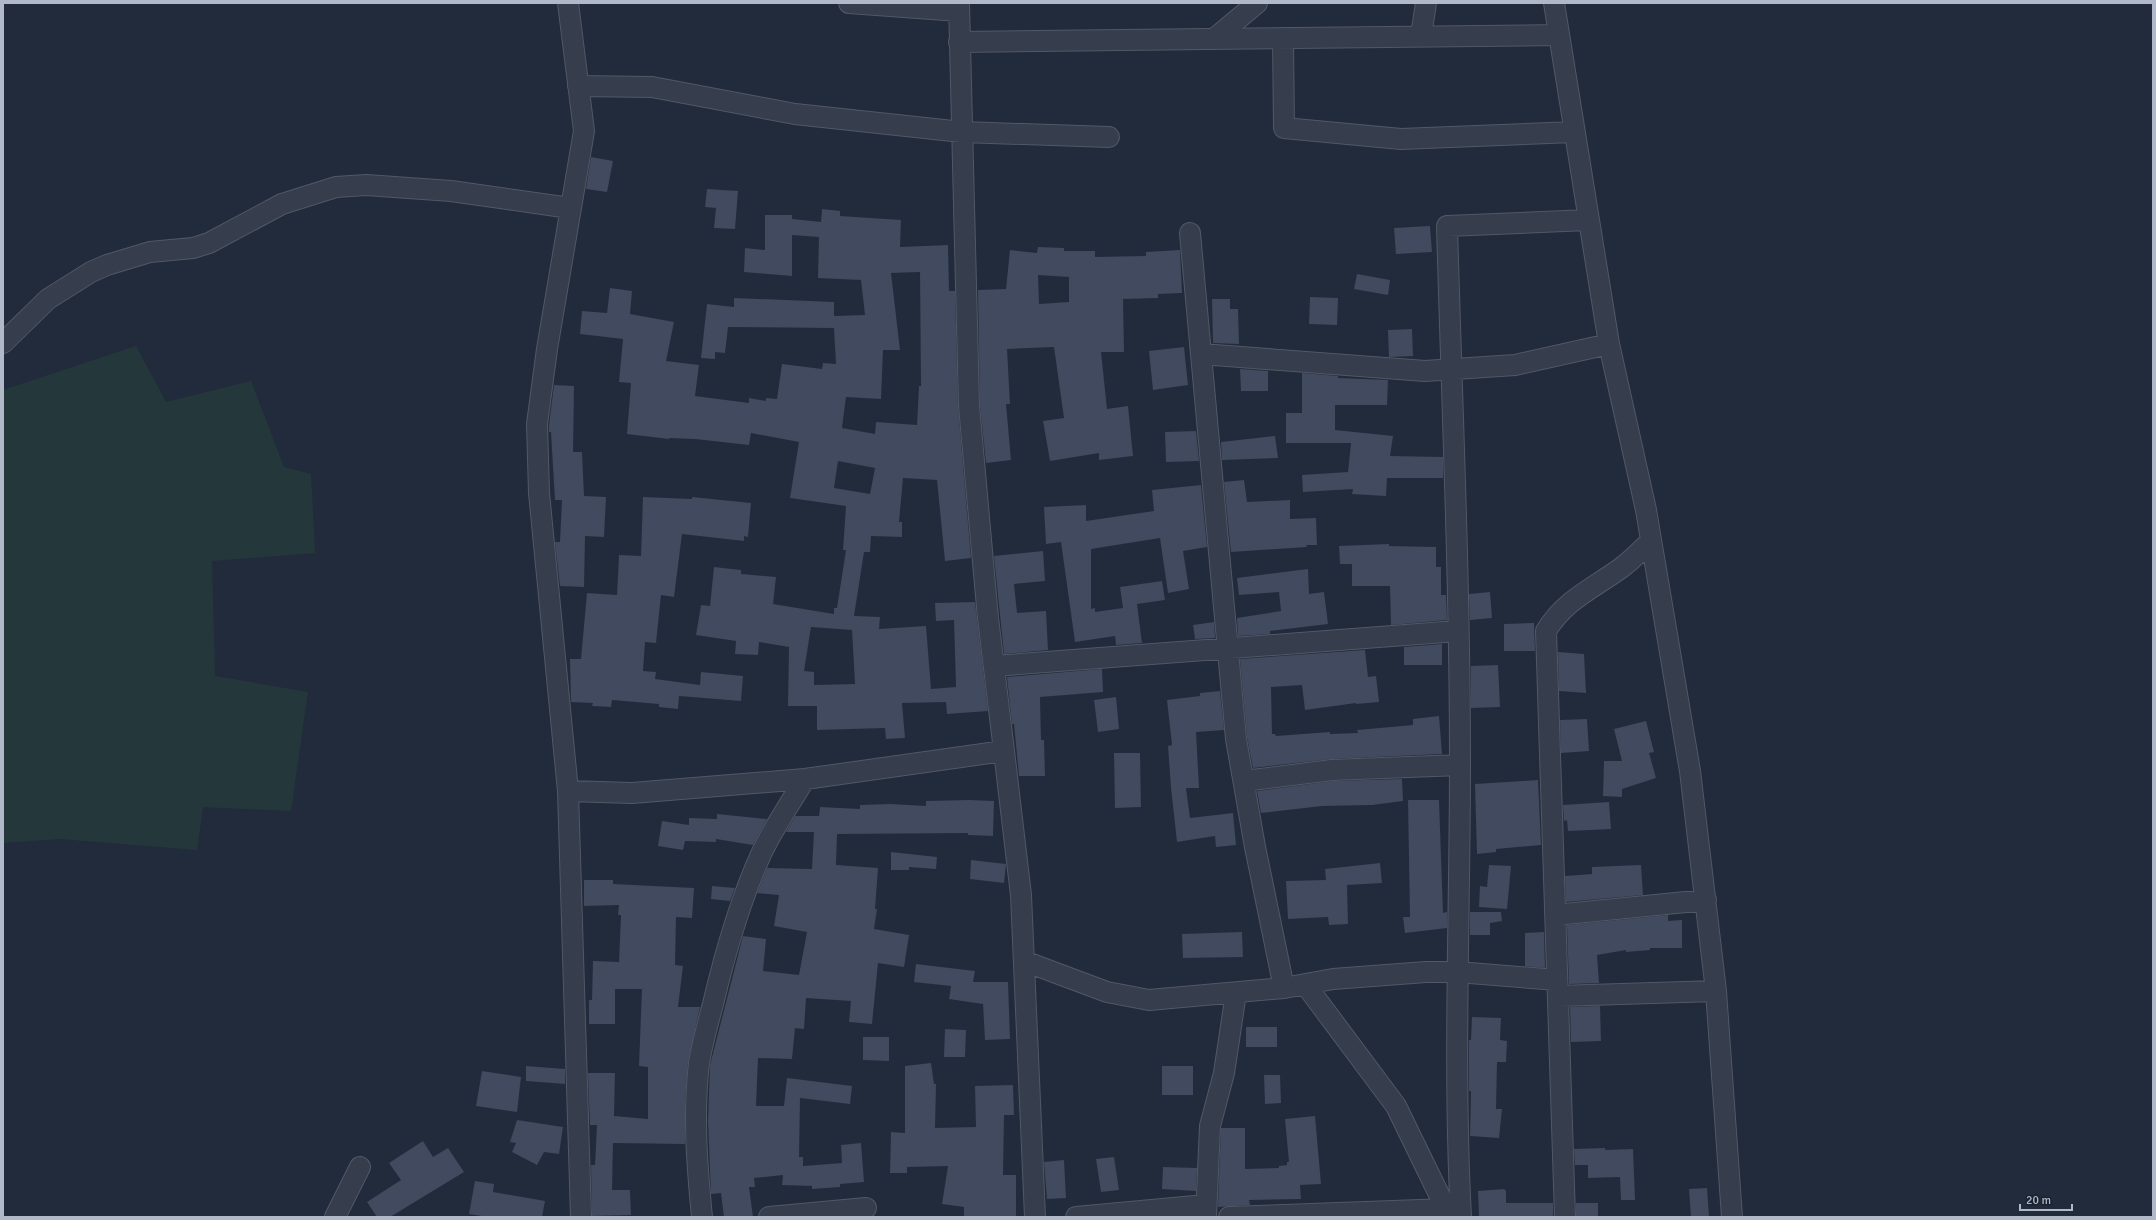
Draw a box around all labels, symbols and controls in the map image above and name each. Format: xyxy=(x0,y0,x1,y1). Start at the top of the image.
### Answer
scale bar xyxy=(2020,1186,2072,1212)
text: 20 m xyxy=(2026,1193,2051,1208)

